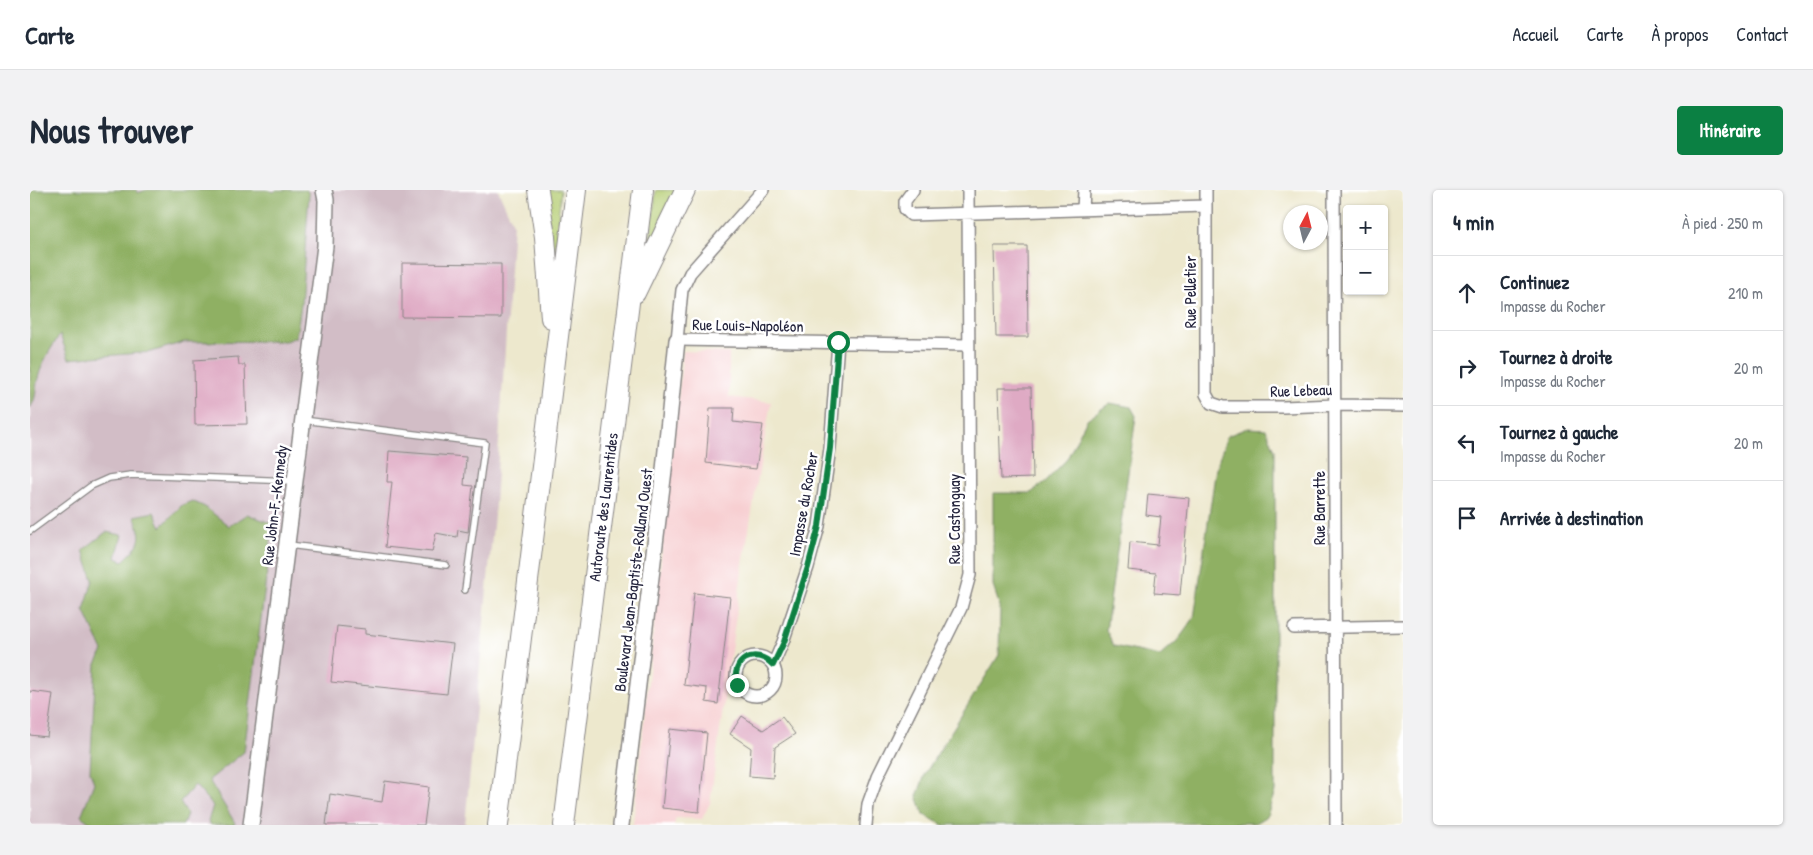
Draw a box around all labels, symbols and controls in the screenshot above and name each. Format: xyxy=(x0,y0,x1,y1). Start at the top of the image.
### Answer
text: Carte xyxy=(25,19,75,51)
text: Accueil xyxy=(1512,22,1558,47)
text: Carte xyxy=(1586,22,1624,47)
text: À propos xyxy=(1652,22,1708,47)
text: Contact xyxy=(1736,22,1788,47)
button: Itinéraire xyxy=(1677,106,1783,155)
text: Nous trouver xyxy=(30,107,193,154)
north arrow xyxy=(1283,205,1328,250)
map controls xyxy=(1343,205,1388,295)
button: + xyxy=(1343,205,1388,250)
text: 4 min xyxy=(1453,208,1494,237)
text: À pied · 250 m xyxy=(1682,212,1763,234)
button: − xyxy=(1343,250,1388,295)
street label: Rue Pelletier xyxy=(1179,256,1201,328)
text: Continuez xyxy=(1500,269,1569,295)
icon: ahead xyxy=(1453,279,1481,307)
text: 210 m xyxy=(1728,282,1763,304)
text: Impasse du Rocher xyxy=(1500,295,1606,317)
street label: Rue Louis-Napoléon xyxy=(692,313,804,337)
route start xyxy=(827,331,850,354)
text: Tournez à droite xyxy=(1500,344,1613,370)
icon: right xyxy=(1453,354,1481,382)
text: 20 m xyxy=(1734,357,1763,379)
text: Impasse du Rocher xyxy=(1500,370,1606,392)
street label: Rue Lebeau xyxy=(1270,378,1333,402)
text: Tournez à gauche xyxy=(1500,419,1618,445)
icon: left xyxy=(1453,429,1481,457)
street label: Autoroute des Laurentides xyxy=(583,432,623,582)
text: 20 m xyxy=(1734,432,1763,454)
street label: Rue John-F.-Kennedy xyxy=(256,443,292,566)
text: Impasse du Rocher xyxy=(1500,445,1606,467)
street label: Impasse du Rocher xyxy=(783,450,823,558)
street label: Boulevard Jean-Baptiste-Rolland Ouest xyxy=(608,467,658,693)
street label: Rue Barrette xyxy=(1308,470,1330,545)
street label: Rue Castonguay xyxy=(943,473,965,564)
icon: arrive xyxy=(1453,504,1481,532)
text: Arrivée à destination xyxy=(1500,505,1643,531)
route end xyxy=(726,674,749,697)

